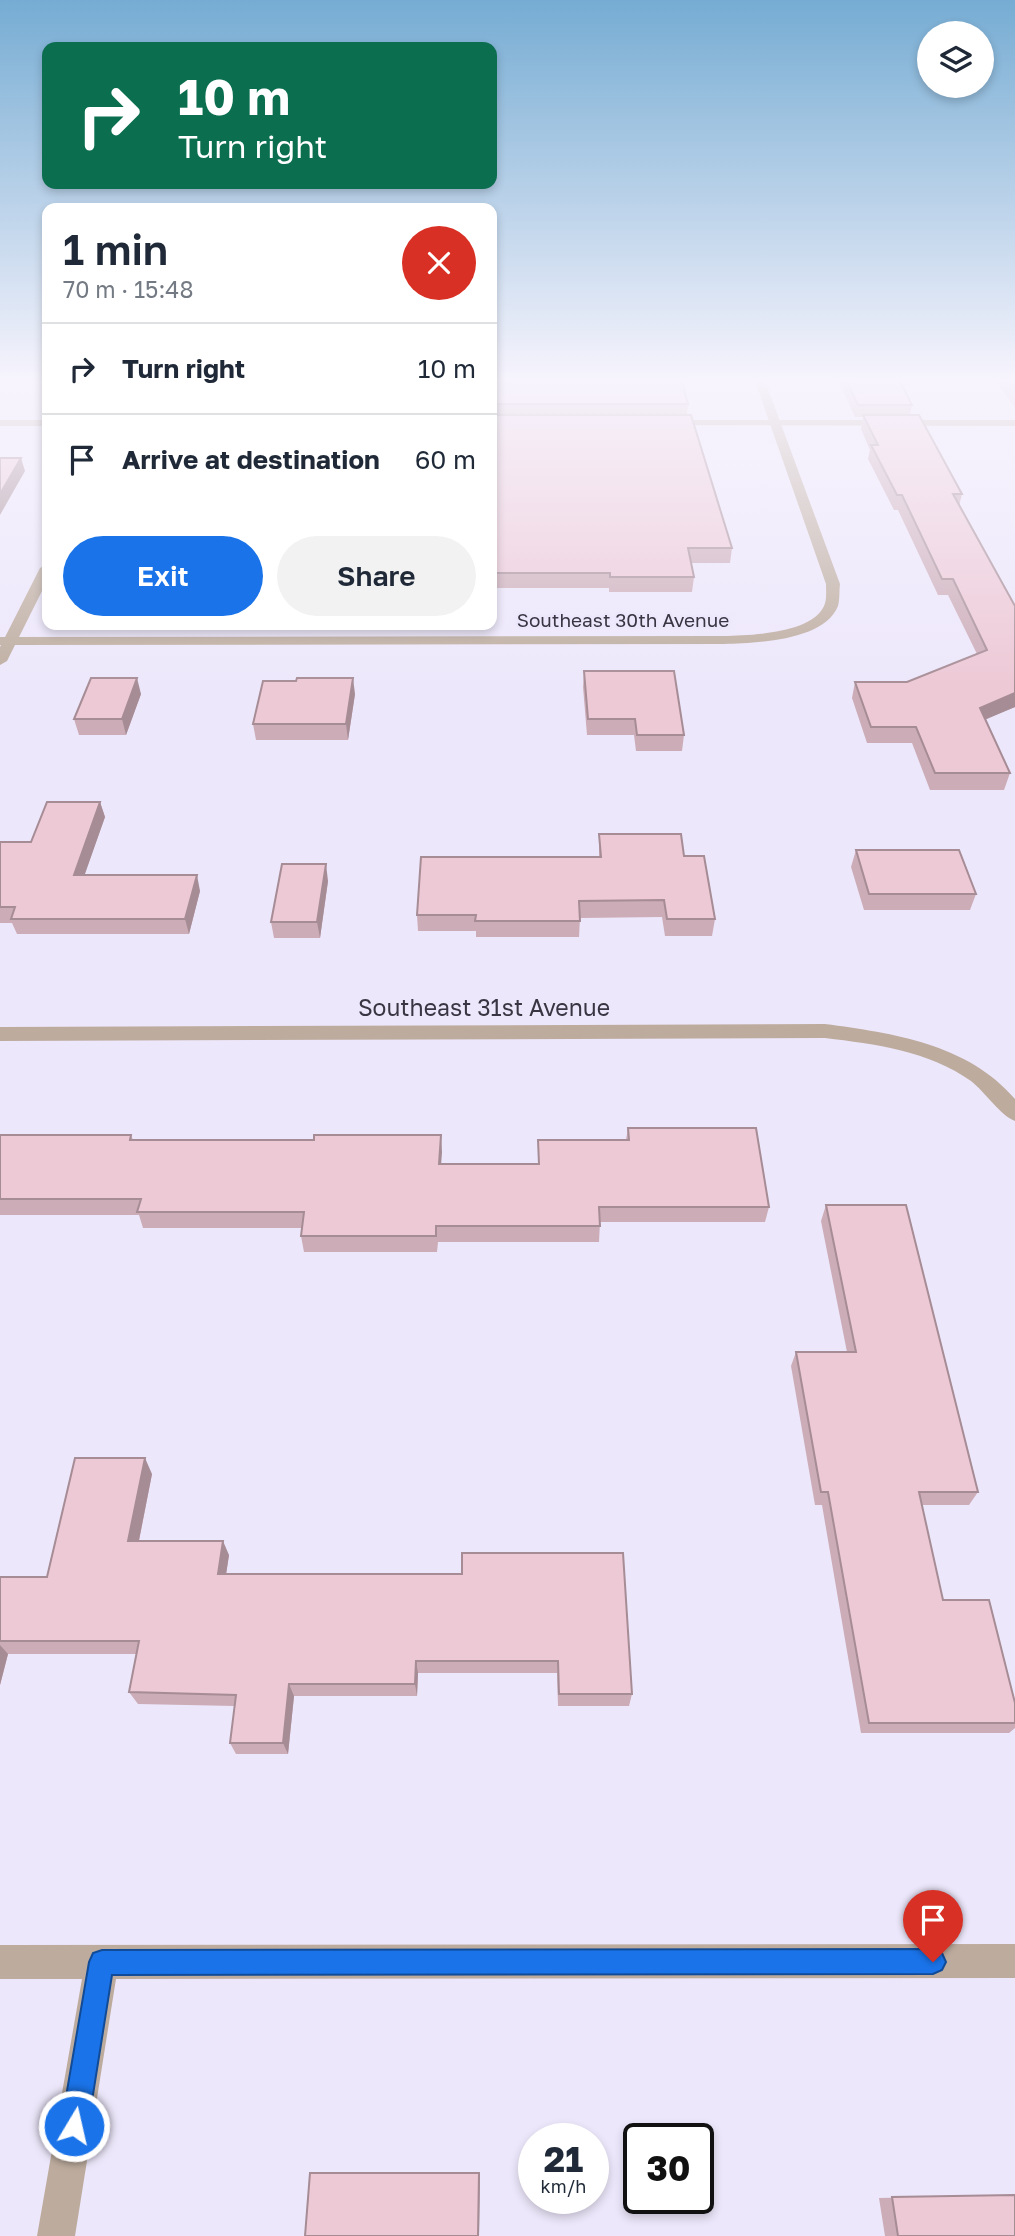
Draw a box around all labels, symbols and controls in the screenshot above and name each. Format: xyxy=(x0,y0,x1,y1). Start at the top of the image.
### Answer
map controls xyxy=(917,21,994,98)
button: layers xyxy=(917,21,994,98)
text: 10 m xyxy=(178,67,290,126)
icon: right xyxy=(63,70,154,161)
text: Turn right xyxy=(178,127,327,165)
text: 1 min xyxy=(63,224,168,274)
button: close xyxy=(402,226,476,300)
text: 70 m · 15:48 xyxy=(63,275,193,303)
icon: right xyxy=(63,350,101,388)
text: Turn right xyxy=(122,353,245,384)
text: 10 m xyxy=(418,353,476,384)
icon: arrive xyxy=(63,441,101,479)
text: Arrive at destination xyxy=(122,444,380,475)
text: 60 m xyxy=(415,444,476,475)
button: Exit xyxy=(63,536,263,616)
button: Share xyxy=(277,536,476,616)
street label: Southeast 30th Avenue xyxy=(517,608,729,631)
street label: Southeast 31st Avenue xyxy=(358,993,610,1021)
pin xyxy=(903,1890,963,1962)
icon: arrive xyxy=(914,1901,952,1939)
position arrow xyxy=(37,2089,111,2163)
speed limit sign: 30 xyxy=(623,2123,714,2214)
text: 21 xyxy=(544,2138,583,2180)
text: km/h xyxy=(541,2175,586,2197)

